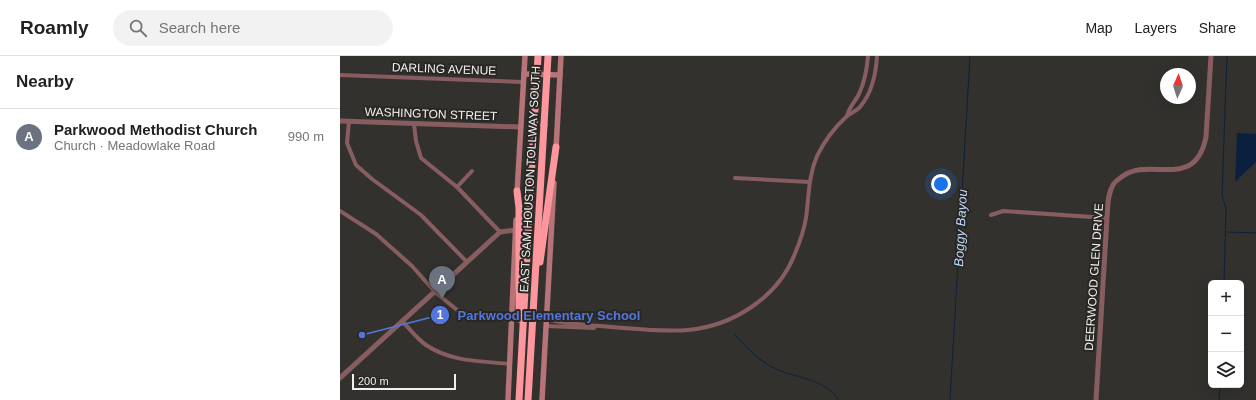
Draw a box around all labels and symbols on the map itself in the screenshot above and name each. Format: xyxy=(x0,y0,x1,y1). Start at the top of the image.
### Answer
street label: DARLING AVENUE xyxy=(392,60,496,78)
street label: EAST SAM HOUSTON TOLLWAY SOUTH xyxy=(517,65,543,293)
north arrow xyxy=(1160,68,1196,104)
street label: WASHINGTON STREET xyxy=(364,105,498,123)
your location xyxy=(931,174,951,194)
water label: Boggy Bayou xyxy=(951,189,970,267)
street label: DEERWOOD GLEN DRIVE xyxy=(1082,203,1106,351)
pin: A xyxy=(429,266,455,299)
callout: Parkwood Elementary School xyxy=(430,303,648,328)
text: 1 xyxy=(437,308,444,322)
text: Parkwood Elementary School xyxy=(458,308,640,323)
scale bar xyxy=(352,372,456,391)

